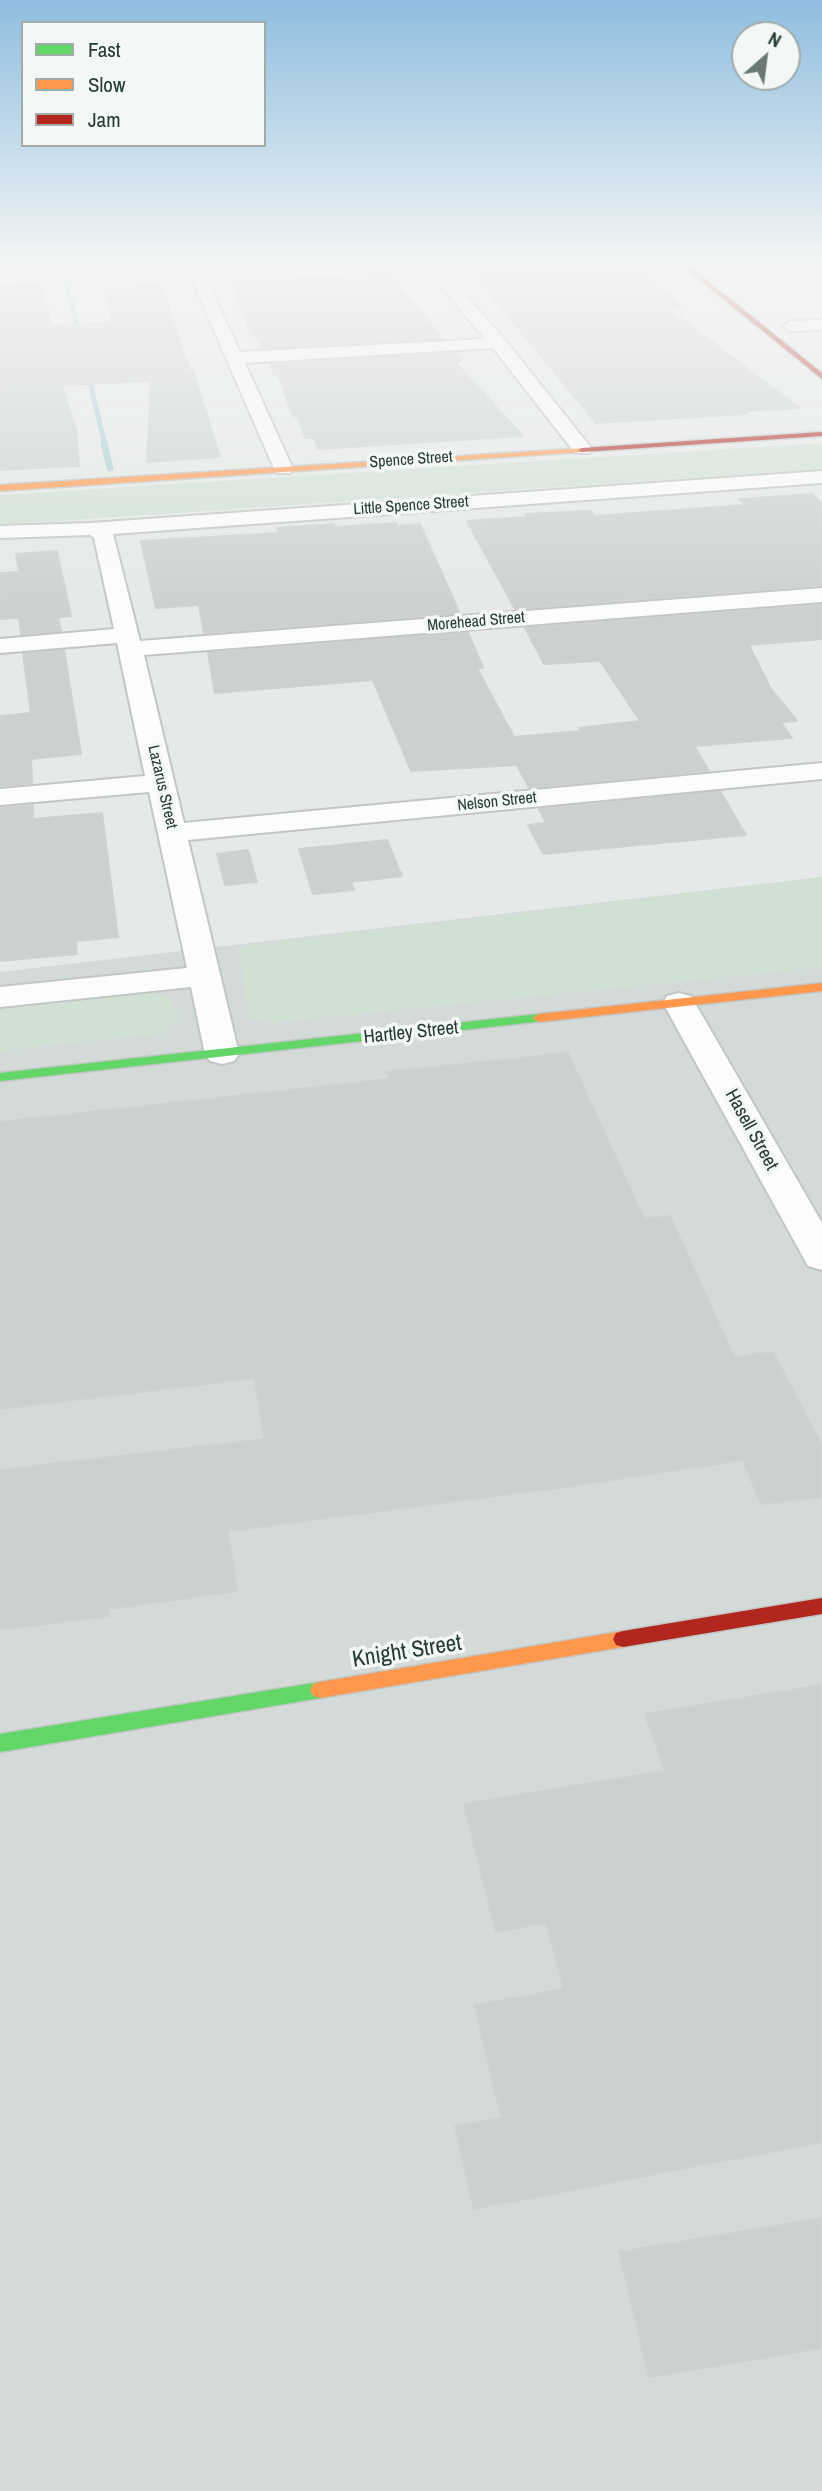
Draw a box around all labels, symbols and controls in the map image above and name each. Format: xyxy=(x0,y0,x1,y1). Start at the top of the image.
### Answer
legend xyxy=(21,21,266,147)
north arrow xyxy=(731,21,801,91)
text: N xyxy=(764,25,786,53)
text: Fast xyxy=(88,35,121,64)
text: Slow xyxy=(88,70,125,99)
text: Jam xyxy=(88,105,121,134)
street label: Spence Street xyxy=(369,448,453,472)
street label: Little Spence Street xyxy=(353,492,469,520)
street label: Morehead Street xyxy=(426,608,526,636)
street label: Lazarus Street xyxy=(143,743,181,831)
street label: Nelson Street xyxy=(456,788,538,816)
street label: Hartley Street xyxy=(362,1017,460,1049)
street label: Hasell Street xyxy=(719,1085,783,1175)
street label: Knight Street xyxy=(350,1630,464,1674)

